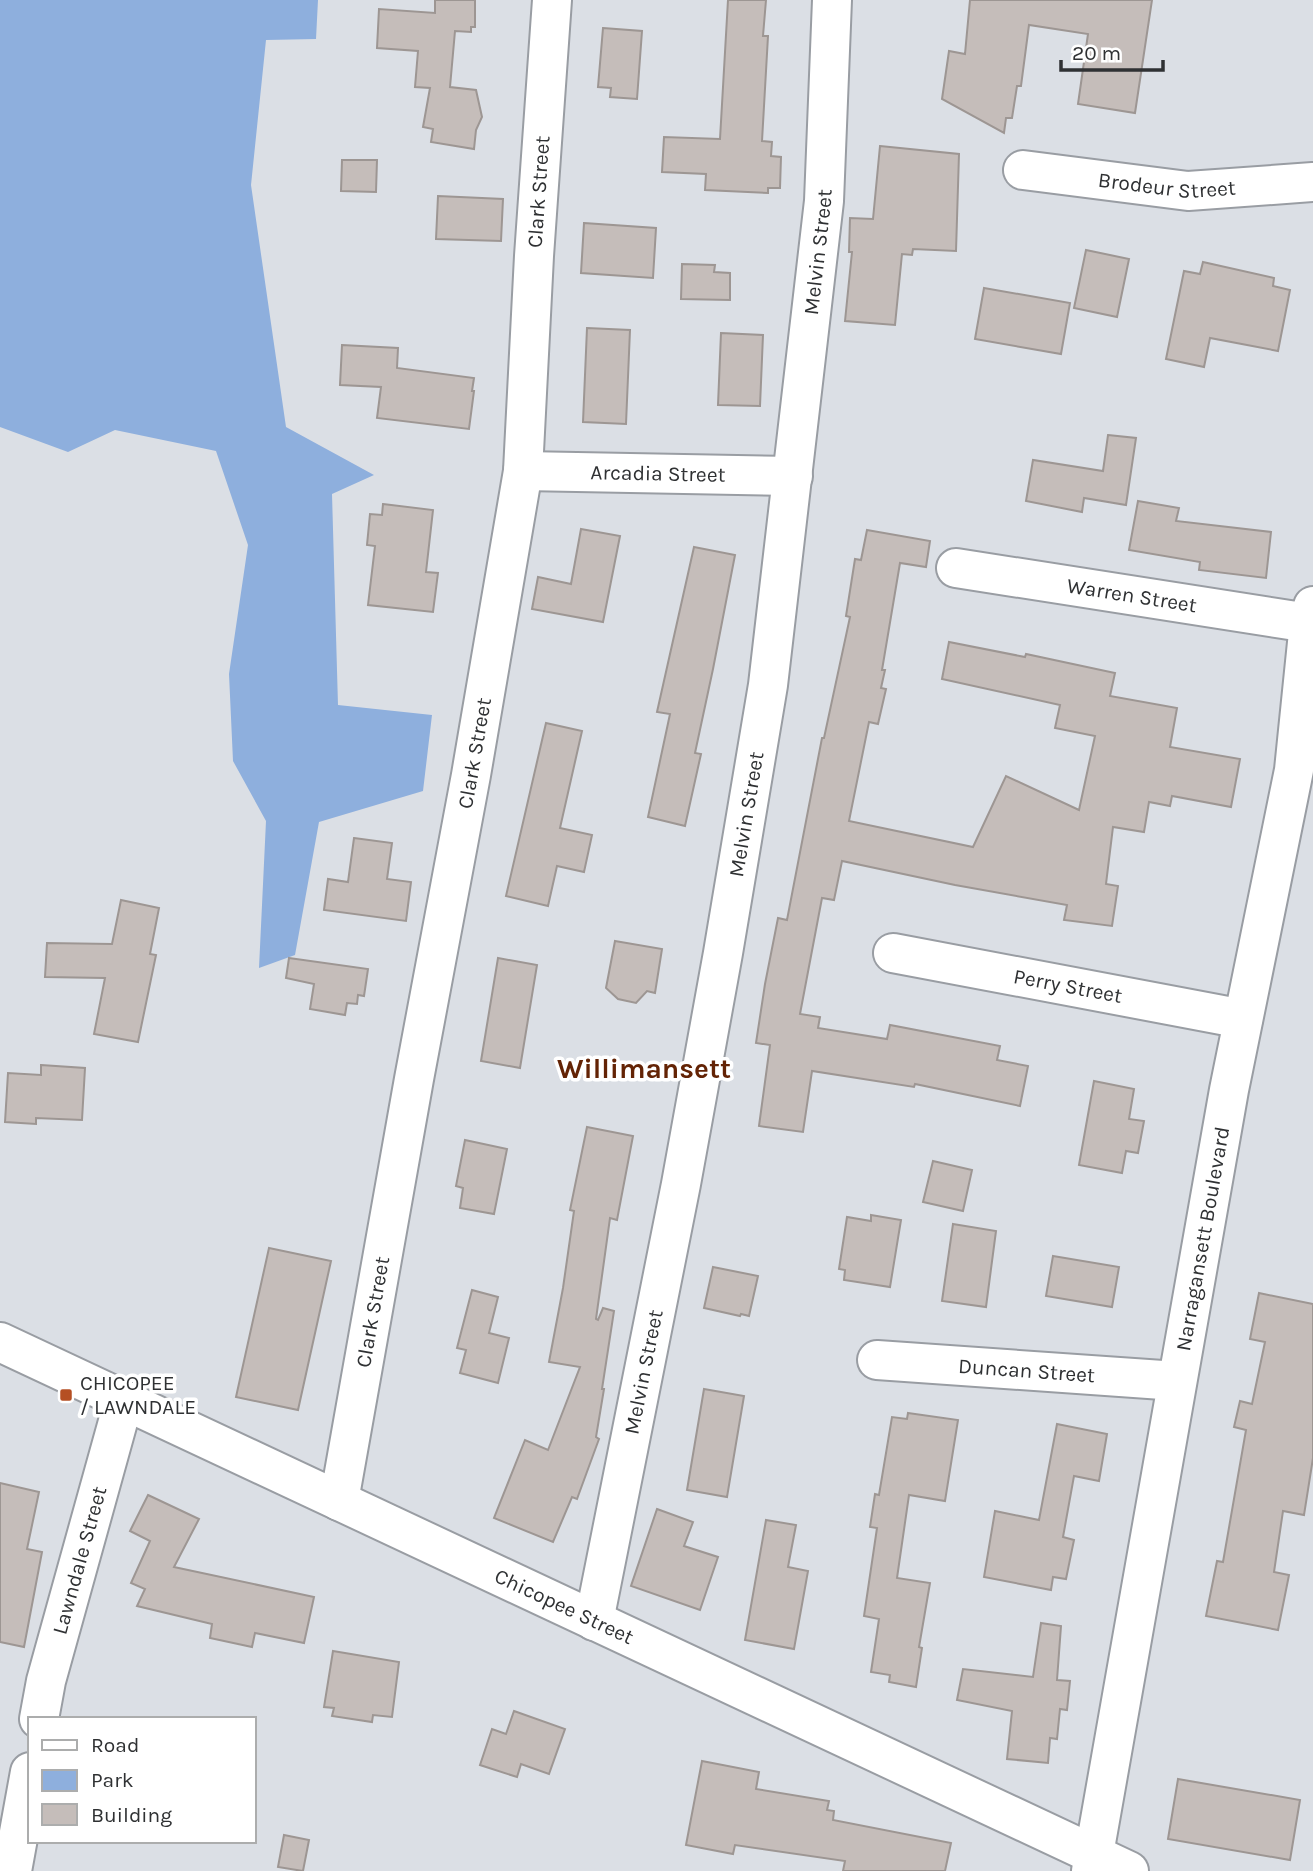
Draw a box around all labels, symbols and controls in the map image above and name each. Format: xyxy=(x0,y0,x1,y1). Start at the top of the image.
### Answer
scale bar xyxy=(1061,28,1162,72)
text: 20 m xyxy=(1072,41,1121,65)
street label: Clark Street xyxy=(523,135,554,249)
street label: Brodeur Street xyxy=(1097,168,1237,203)
street label: Melvin Street xyxy=(799,188,836,316)
street label: Arcadia Street xyxy=(590,460,726,487)
street label: Warren Street xyxy=(1065,573,1199,617)
street label: Clark Street xyxy=(453,696,496,811)
street label: Melvin Street xyxy=(724,750,769,879)
street label: Perry Street xyxy=(1012,964,1124,1008)
district label: Willimansett xyxy=(557,1052,731,1085)
street label: Narragansett Boulevard xyxy=(1171,1125,1234,1353)
street label: Clark Street xyxy=(351,1254,394,1369)
street label: Melvin Street xyxy=(619,1307,668,1436)
street label: Duncan Street xyxy=(957,1354,1096,1387)
place label: CHICOPEE / LAWNDALE xyxy=(80,1371,196,1419)
marker: CHICOPEE / LAWNDALE xyxy=(58,1387,74,1403)
street label: Lawndale Street xyxy=(48,1483,112,1637)
street label: Chicopee Street xyxy=(491,1563,638,1649)
legend xyxy=(28,1717,256,1843)
text: Road xyxy=(91,1733,139,1757)
text: Park xyxy=(91,1768,134,1792)
text: Building xyxy=(91,1803,172,1827)

